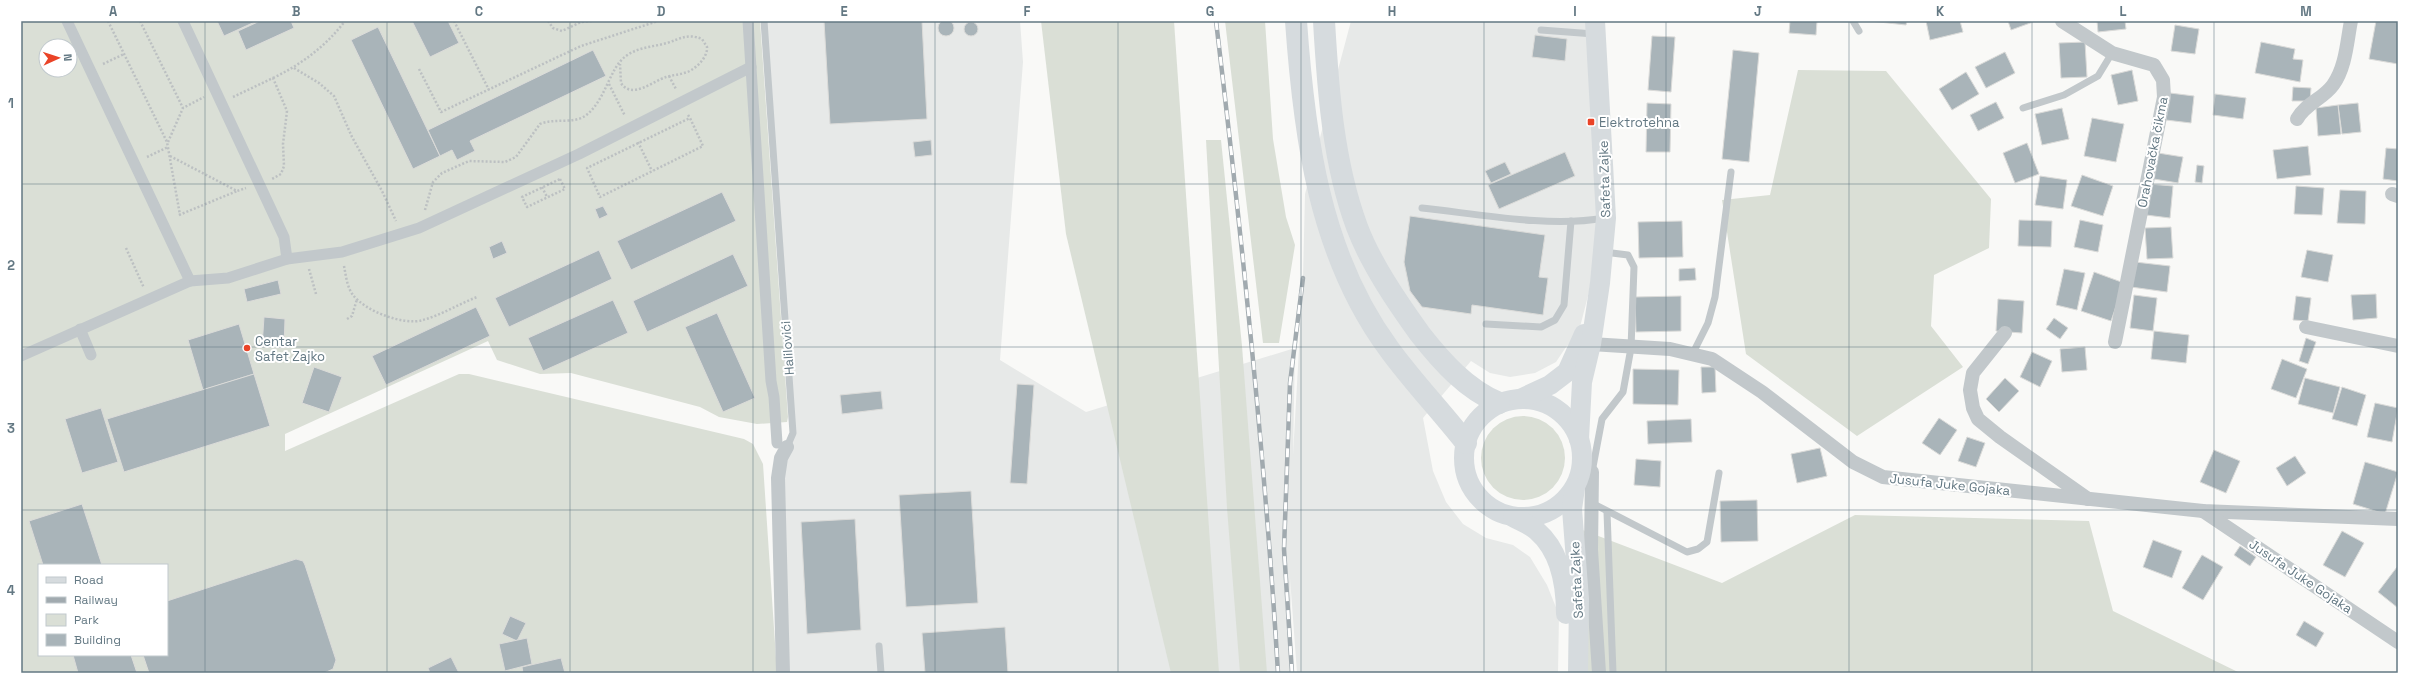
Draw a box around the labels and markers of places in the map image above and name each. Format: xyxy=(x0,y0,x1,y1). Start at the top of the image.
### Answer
place label: Elektrotehna xyxy=(1599,114,1680,131)
marker: Elektrotehna xyxy=(1586,117,1596,127)
place label: Centar Safet Zajko xyxy=(255,333,325,365)
marker: Centar Safet Zajko xyxy=(242,343,252,353)

